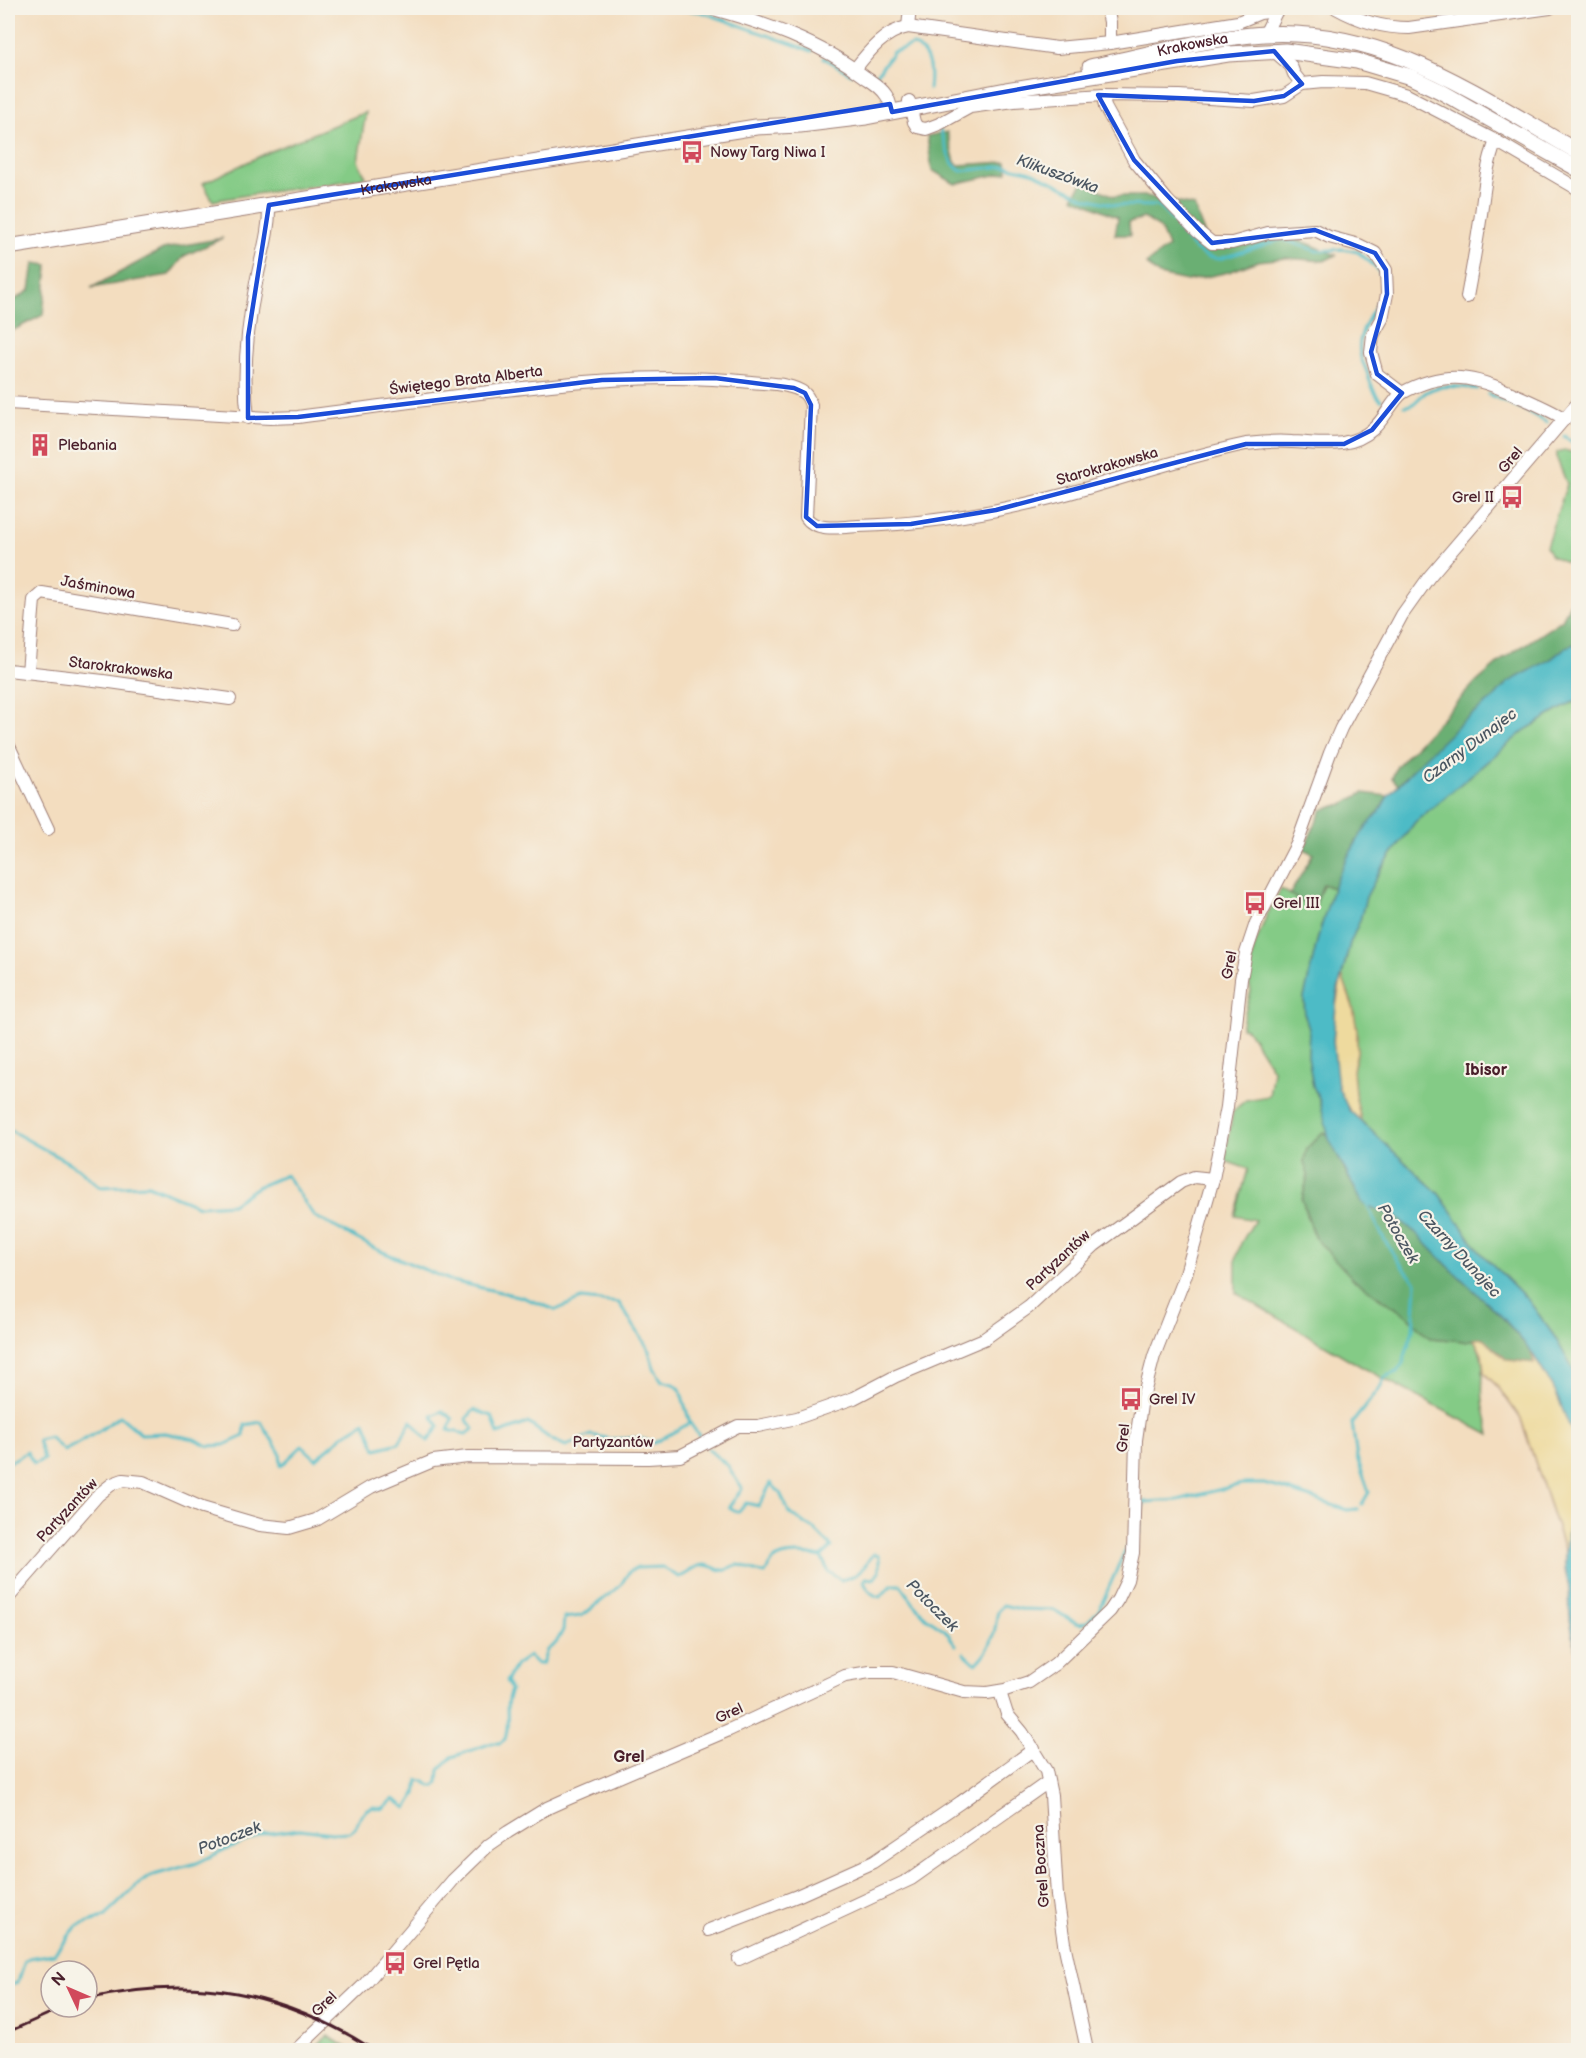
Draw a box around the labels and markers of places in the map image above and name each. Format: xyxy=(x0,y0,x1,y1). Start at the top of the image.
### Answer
bus stop icon: Nowy Targ Niwa I xyxy=(679,139,705,165)
place label: Nowy Targ Niwa I xyxy=(710,143,826,162)
building icon: Plebania xyxy=(27,432,53,458)
place label: Plebania xyxy=(58,436,117,455)
bus stop icon: Grel II xyxy=(1499,484,1525,510)
place label: Grel II xyxy=(1452,488,1494,507)
bus stop icon: Grel III xyxy=(1242,890,1268,916)
place label: Grel III xyxy=(1273,894,1320,913)
bus stop icon: Grel IV xyxy=(1118,1386,1144,1412)
place label: Grel IV xyxy=(1149,1390,1196,1409)
bus stop icon: Grel Pętla xyxy=(382,1950,408,1976)
place label: Grel Pętla xyxy=(413,1954,480,1973)

